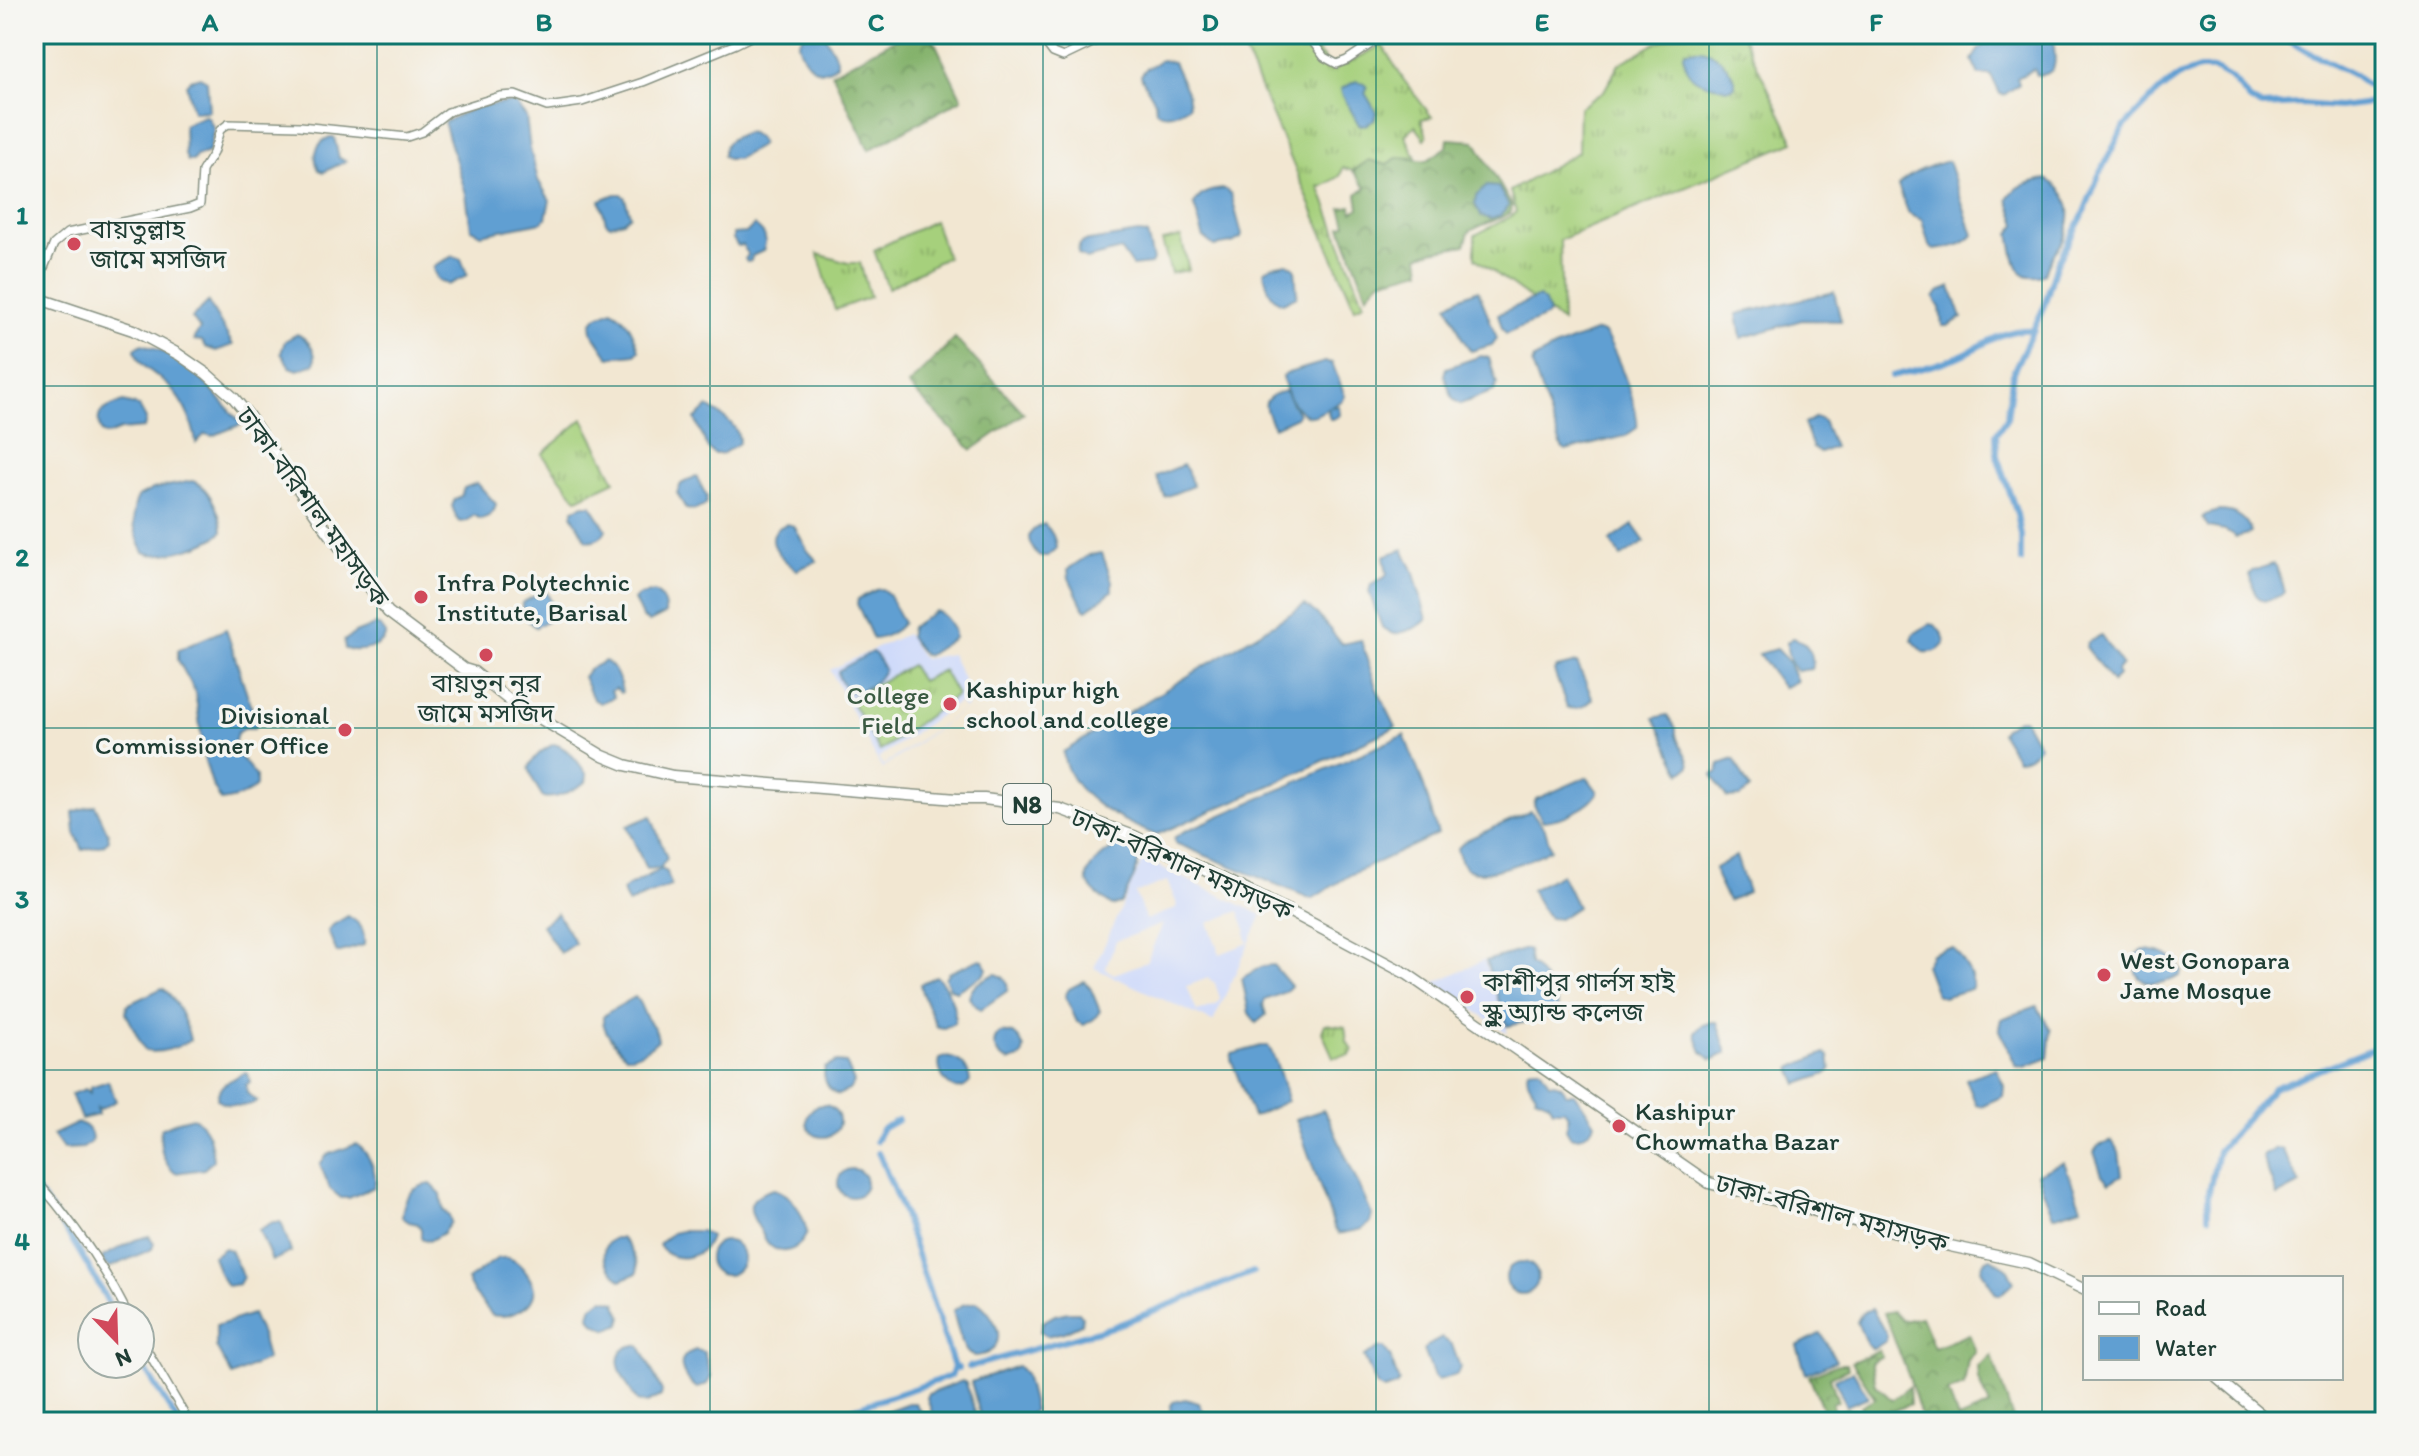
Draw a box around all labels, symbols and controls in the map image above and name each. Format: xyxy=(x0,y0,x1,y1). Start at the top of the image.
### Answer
text: A xyxy=(201,6,219,38)
text: B xyxy=(536,6,553,38)
text: C xyxy=(868,6,885,38)
text: D xyxy=(1201,6,1219,38)
text: E xyxy=(1535,6,1549,38)
text: F xyxy=(1869,6,1883,38)
text: G xyxy=(2199,6,2217,38)
text: 1 xyxy=(16,199,28,231)
place label: বায়তুল্লাহ জামে মসজিদ xyxy=(89,213,227,275)
marker: বায়তুল্লাহ জামে মসজিদ xyxy=(65,235,83,253)
street label: ঢাকা-বরিশাল মহাসড়ক xyxy=(229,400,397,614)
text: 2 xyxy=(15,541,29,573)
place label: Infra Polytechnic Institute, Barisal xyxy=(437,566,630,628)
marker: Infra Polytechnic Institute, Barisal xyxy=(412,588,430,606)
marker: বায়তুন নূর জামে মসজিদ xyxy=(477,646,495,664)
place label: বায়তুন নূর জামে মসজিদ xyxy=(417,667,555,729)
place label: Kashipur high school and college xyxy=(966,673,1169,735)
park label: College Field xyxy=(847,679,929,741)
marker: Kashipur high school and college xyxy=(941,695,959,713)
place label: Divisional Commissioner Office xyxy=(95,699,329,761)
marker: Divisional Commissioner Office xyxy=(336,721,354,739)
road number: N8 xyxy=(1003,784,1051,824)
street label: ঢাকা-বরিশাল মহাসড়ক xyxy=(1065,800,1299,928)
text: 3 xyxy=(15,883,29,915)
place label: West Gonopara Jame Mosque xyxy=(2120,944,2290,1006)
place label: কাশীপুর গার্লস হাই স্কুল অ্যান্ড কলেজ xyxy=(1482,966,1676,1028)
marker: West Gonopara Jame Mosque xyxy=(2095,966,2113,984)
marker: কাশীপুর গার্লস হাই স্কুল অ্যান্ড কলেজ xyxy=(1458,988,1476,1006)
place label: Kashipur Chowmatha Bazar xyxy=(1635,1095,1840,1157)
marker: Kashipur Chowmatha Bazar xyxy=(1610,1117,1628,1135)
street label: ঢাকা-বরিশাল মহাসড়ক xyxy=(1711,1166,1953,1260)
text: 4 xyxy=(14,1225,30,1257)
legend xyxy=(2083,1276,2343,1380)
text: Road xyxy=(2155,1293,2207,1322)
north arrow xyxy=(76,1300,156,1380)
text: Water xyxy=(2155,1333,2217,1362)
text: N xyxy=(112,1343,136,1373)

